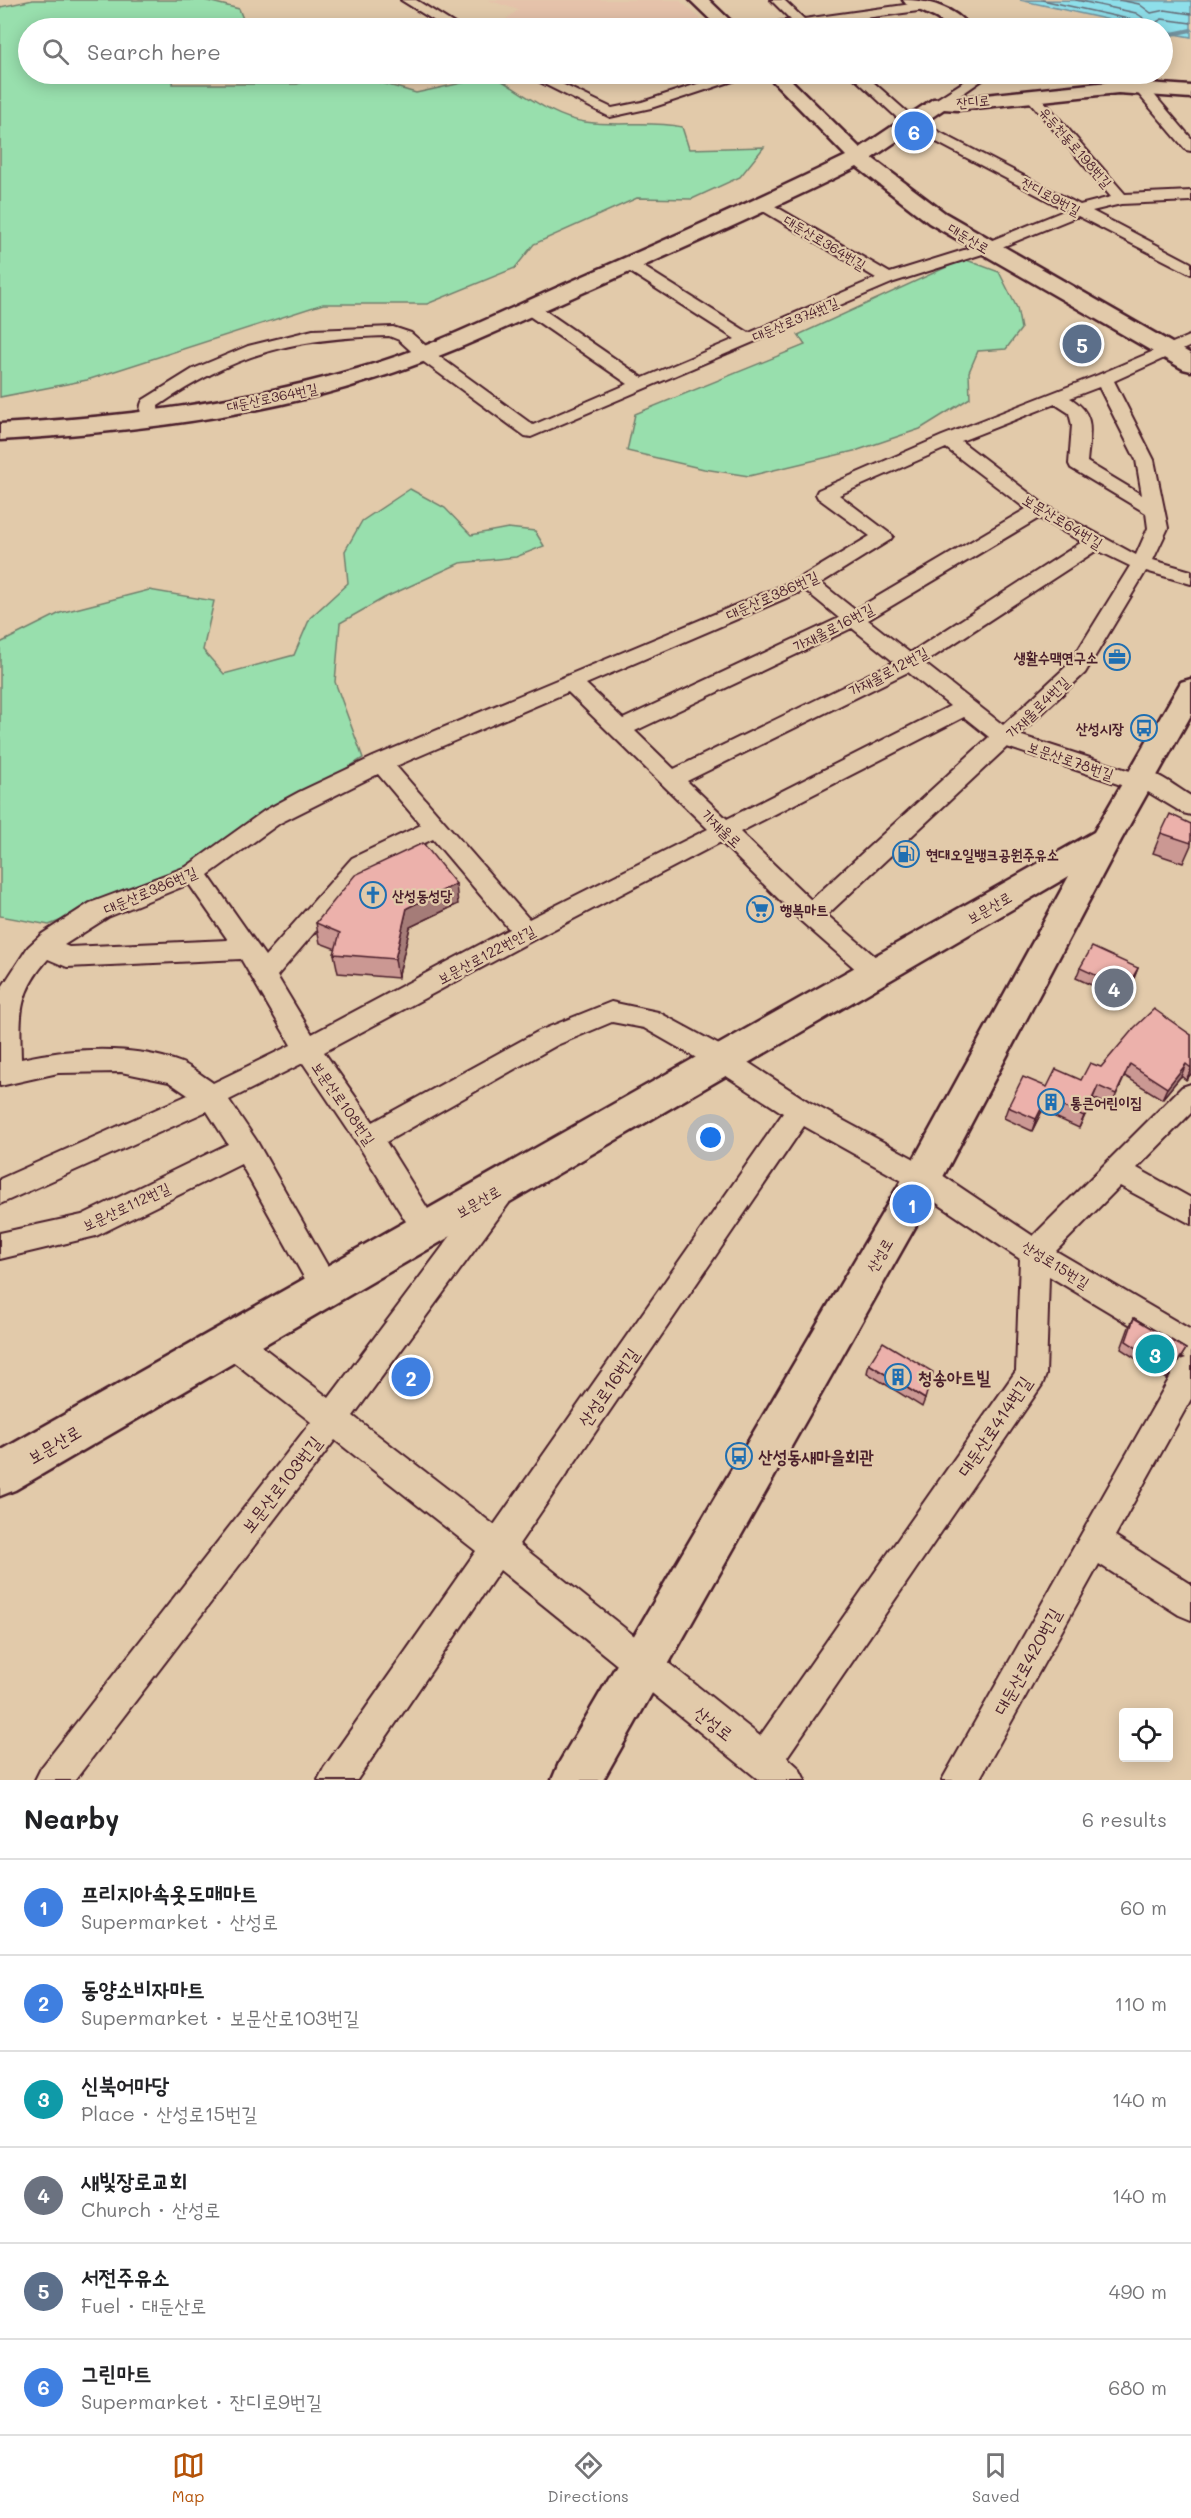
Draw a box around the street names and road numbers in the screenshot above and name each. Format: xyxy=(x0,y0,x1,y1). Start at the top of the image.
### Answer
street label: 잔디로 xyxy=(955,90,991,112)
street label: 유등천동로198번길 xyxy=(1035,102,1117,192)
street label: 잔디로9번길 xyxy=(1018,172,1085,220)
street label: 대둔산로364번길 xyxy=(780,210,870,274)
street label: 대둔산로 xyxy=(945,218,993,258)
street label: 대둔산로374번길 xyxy=(749,292,842,346)
street label: 대둔산로364번길 xyxy=(225,378,320,416)
street label: 보문산로64번길 xyxy=(1019,489,1107,553)
street label: 대둔산로386번길 xyxy=(723,566,821,624)
street label: 가재울로16번길 xyxy=(789,598,877,656)
street label: 가재울로12번길 xyxy=(845,642,931,700)
street label: 가재울로4번길 xyxy=(1001,672,1073,742)
street label: 보문산로78번길 xyxy=(1025,736,1117,784)
street label: 가재울로 xyxy=(698,804,746,852)
street label: 대둔산로386번길 xyxy=(100,861,200,919)
street label: 보문산로 xyxy=(963,886,1015,928)
street label: 보문산로122번안길 xyxy=(434,920,538,988)
street label: 보문산로108번길 xyxy=(308,1057,380,1149)
street label: 보문산로112번길 xyxy=(79,1177,173,1235)
street label: 보문산로 xyxy=(452,1180,504,1222)
street label: 산성로 xyxy=(861,1234,897,1276)
street label: 산성로15번길 xyxy=(1019,1235,1093,1293)
street label: 산성로16번길 xyxy=(572,1342,644,1431)
street label: 대둔산로414번길 xyxy=(952,1371,1037,1481)
street label: 보문산로 xyxy=(23,1419,85,1469)
street label: 보문산로103번길 xyxy=(236,1430,327,1537)
street label: 대둔산로420번길 xyxy=(988,1603,1066,1719)
street label: 산성로 xyxy=(689,1700,739,1746)

